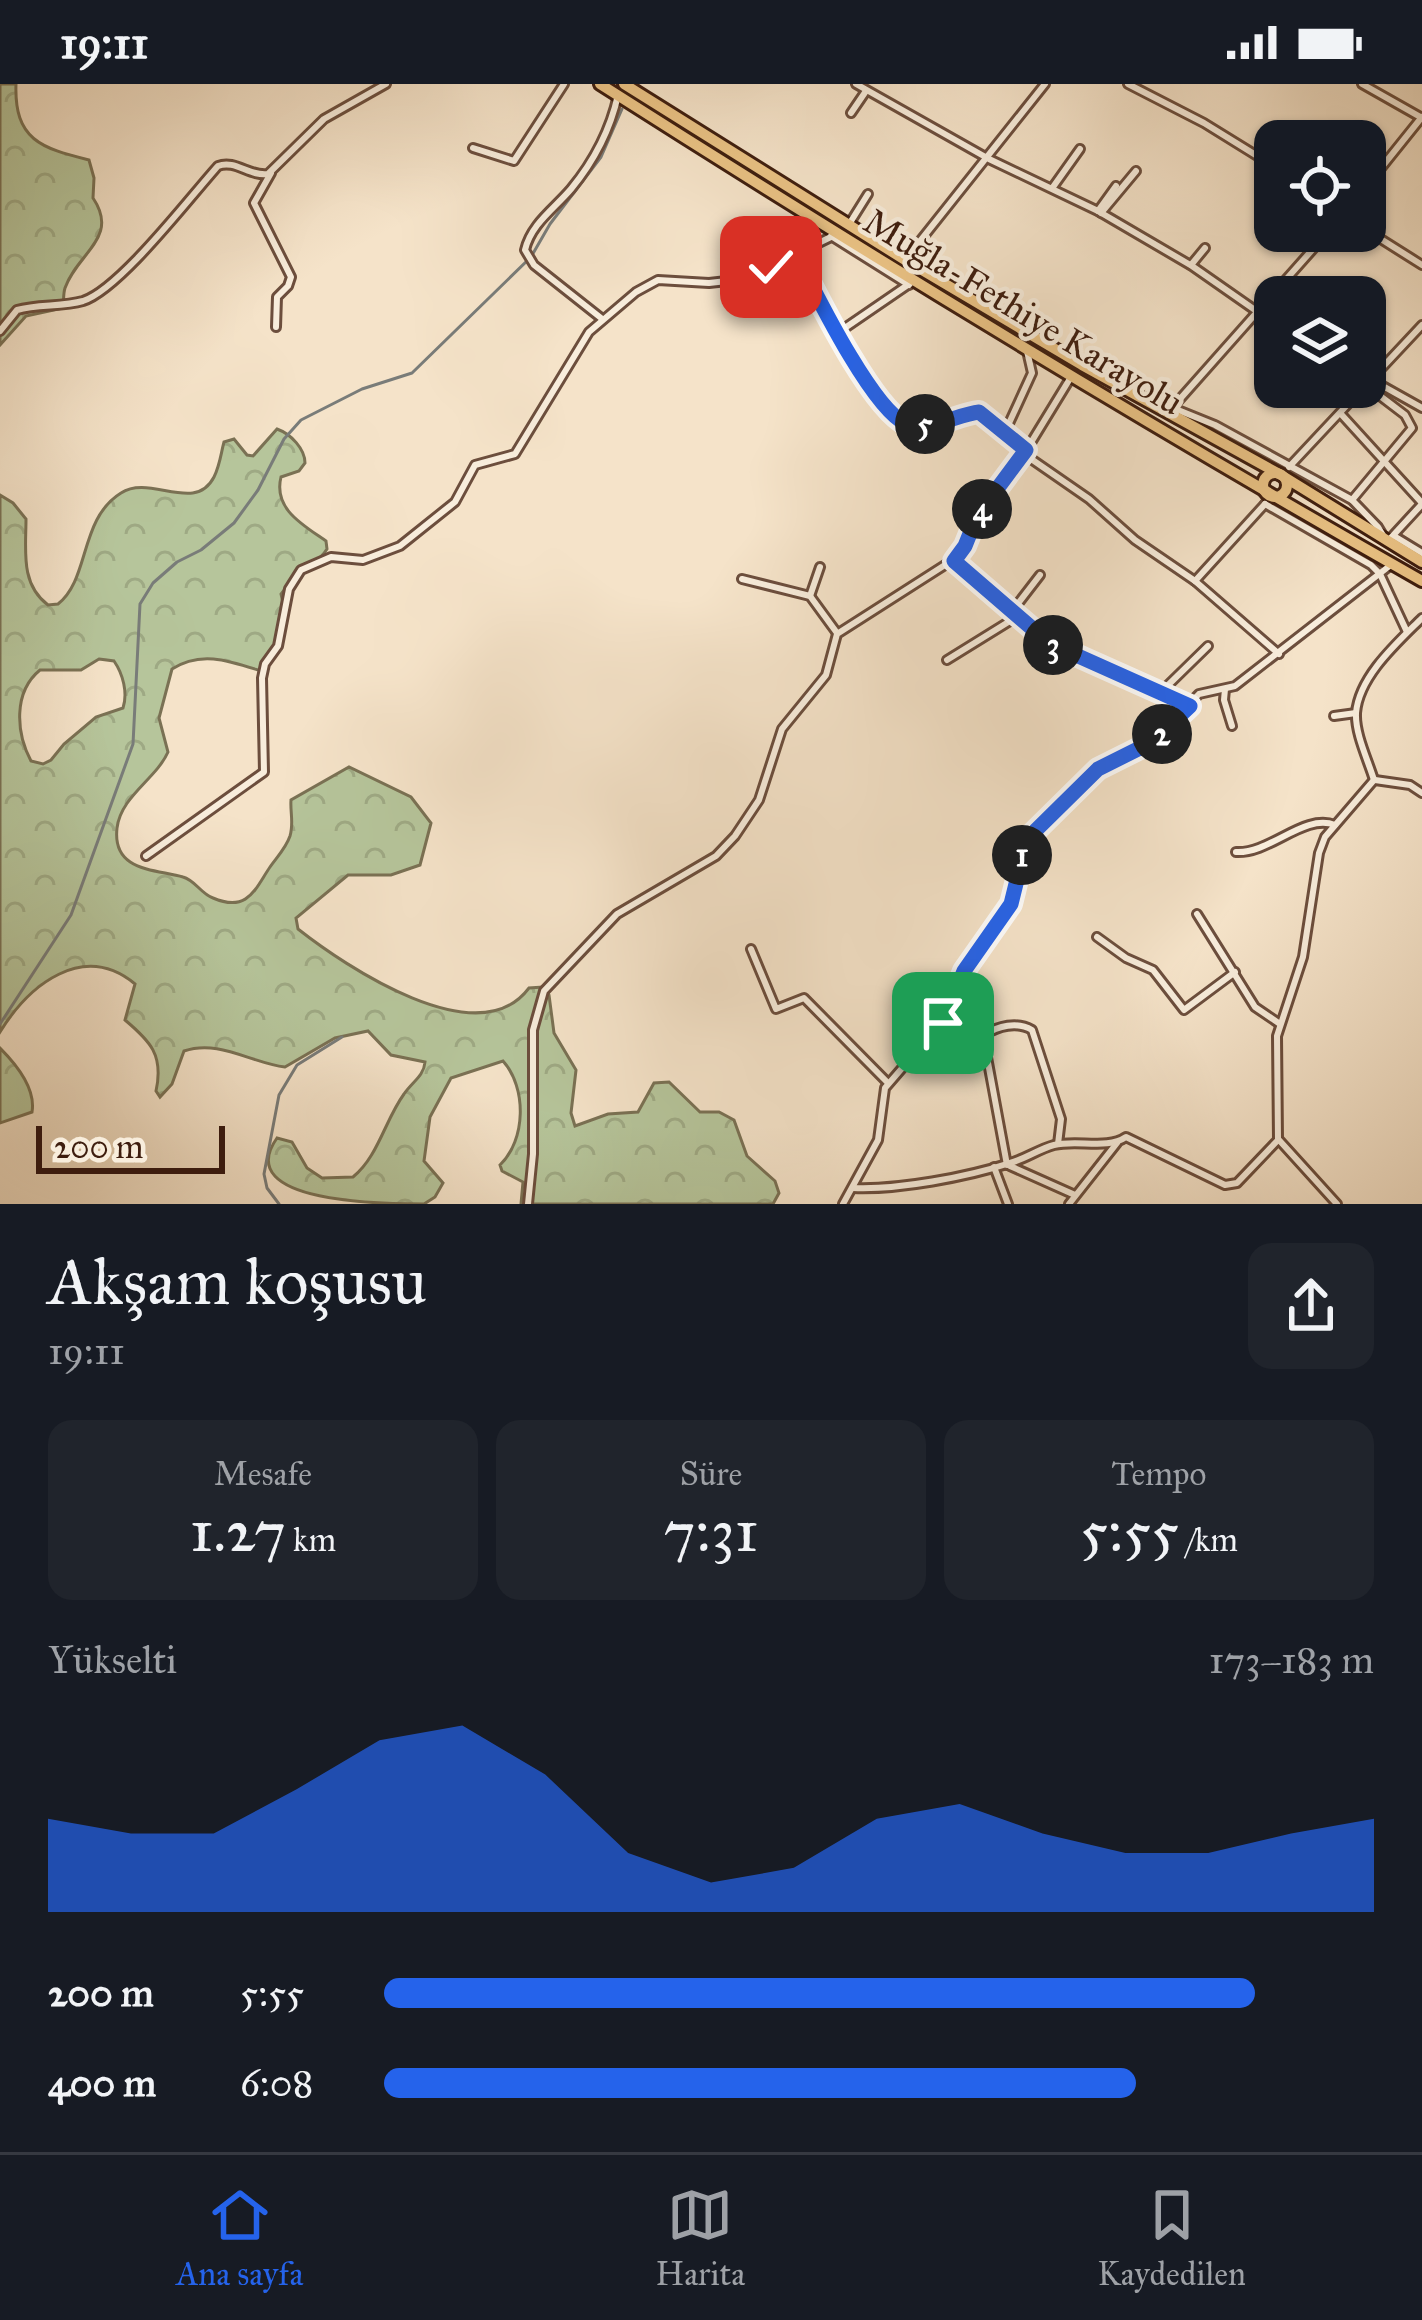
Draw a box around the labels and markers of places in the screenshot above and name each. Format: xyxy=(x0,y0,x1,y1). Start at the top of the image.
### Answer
pin xyxy=(720,216,822,318)
pin: 5 xyxy=(895,394,955,454)
pin: 4 xyxy=(952,479,1012,539)
pin: 3 xyxy=(1023,615,1083,675)
pin: 2 xyxy=(1132,704,1192,764)
pin: 1 xyxy=(992,825,1052,885)
pin xyxy=(892,972,994,1074)

